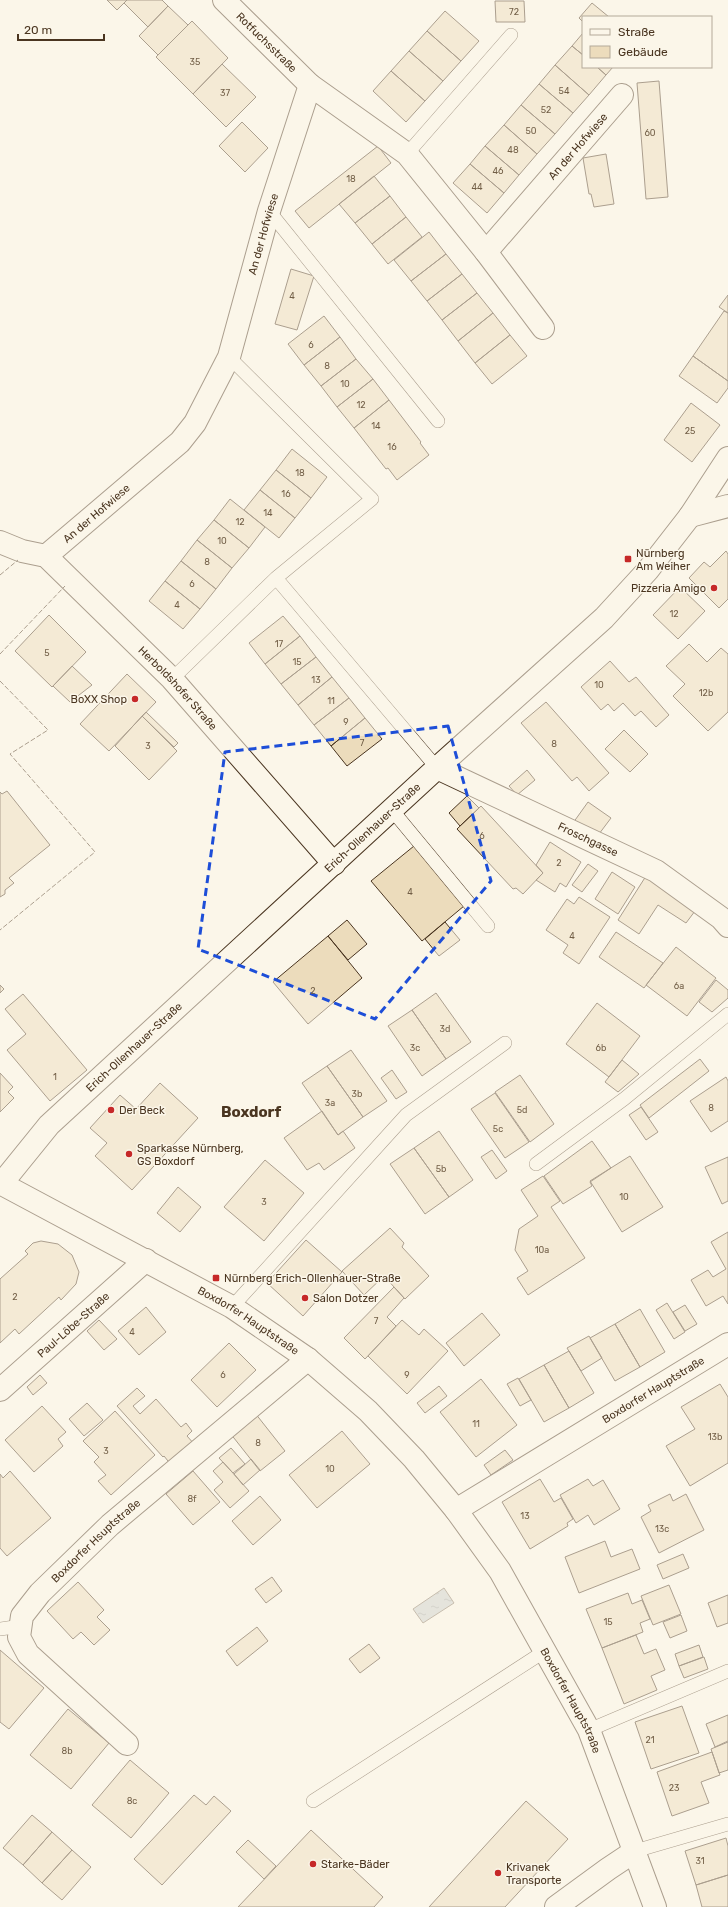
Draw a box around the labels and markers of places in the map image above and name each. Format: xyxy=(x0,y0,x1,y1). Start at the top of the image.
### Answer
place label: Nürnberg Am Weiher xyxy=(636,547,691,573)
marker: Nürnberg Am Weiher xyxy=(623,554,633,564)
place label: Pizzeria Amigo xyxy=(631,582,706,595)
marker: Pizzeria Amigo xyxy=(709,583,719,593)
place label: BoXX Shop xyxy=(71,693,127,706)
marker: BoXX Shop xyxy=(130,694,140,704)
place label: Der Beck xyxy=(119,1104,165,1117)
marker: Der Beck xyxy=(106,1105,116,1115)
place label: Sparkasse Nürnberg, GS Boxdorf xyxy=(137,1142,244,1168)
marker: Sparkasse Nürnberg, GS Boxdorf xyxy=(124,1149,134,1159)
place label: Nürnberg Erich-Ollenhauer-Straße xyxy=(224,1272,401,1285)
marker: Nürnberg Erich-Ollenhauer-Straße xyxy=(211,1273,221,1283)
place label: Salon Dotzer xyxy=(313,1292,379,1305)
marker: Salon Dotzer xyxy=(300,1293,310,1303)
place label: Starke-Bäder xyxy=(321,1858,390,1871)
marker: Starke-Bäder xyxy=(308,1859,318,1869)
place label: Krivanek Transporte xyxy=(506,1861,561,1887)
marker: Krivanek Transporte xyxy=(493,1868,503,1878)

